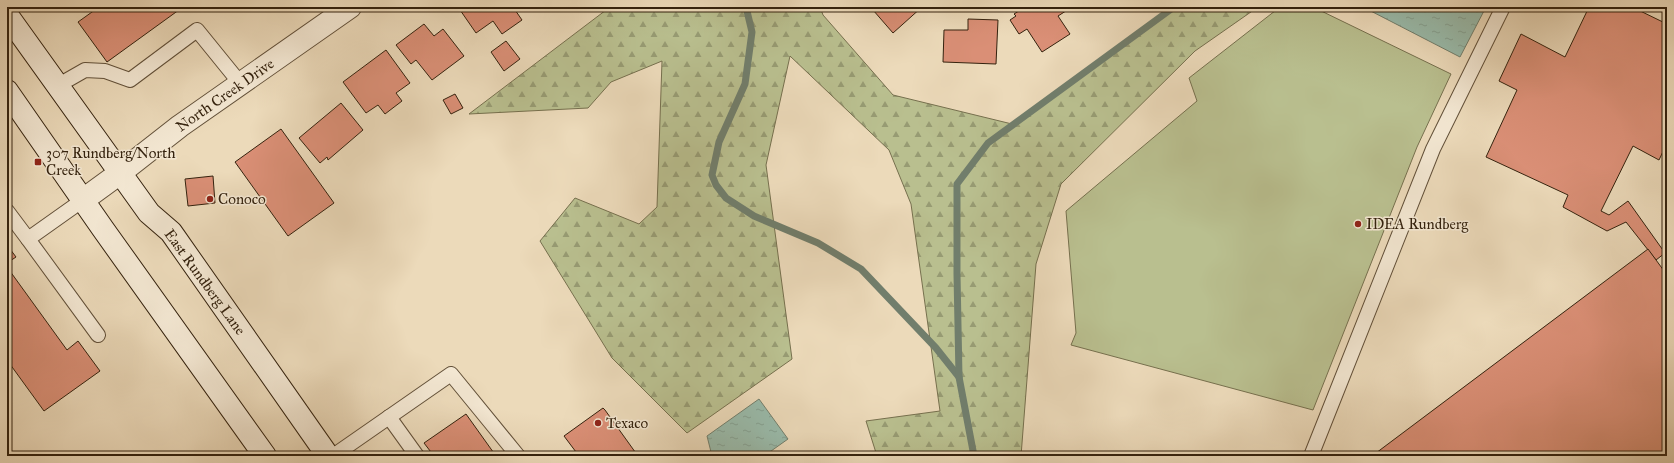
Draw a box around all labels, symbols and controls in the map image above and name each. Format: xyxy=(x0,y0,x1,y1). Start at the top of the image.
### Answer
street label: North Creek Drive xyxy=(172,54,278,136)
place label: 307 Rundberg/North Creek xyxy=(46,144,176,179)
marker: 307 Rundberg/North Creek xyxy=(33,157,43,167)
place label: Conoco xyxy=(218,190,266,208)
marker: Conoco xyxy=(205,194,215,204)
place label: IDEA Rundberg xyxy=(1366,215,1469,233)
marker: IDEA Rundberg xyxy=(1353,219,1363,229)
street label: East Rundberg Lane xyxy=(161,226,249,338)
place label: Texaco xyxy=(606,414,649,432)
marker: Texaco xyxy=(593,418,603,428)

